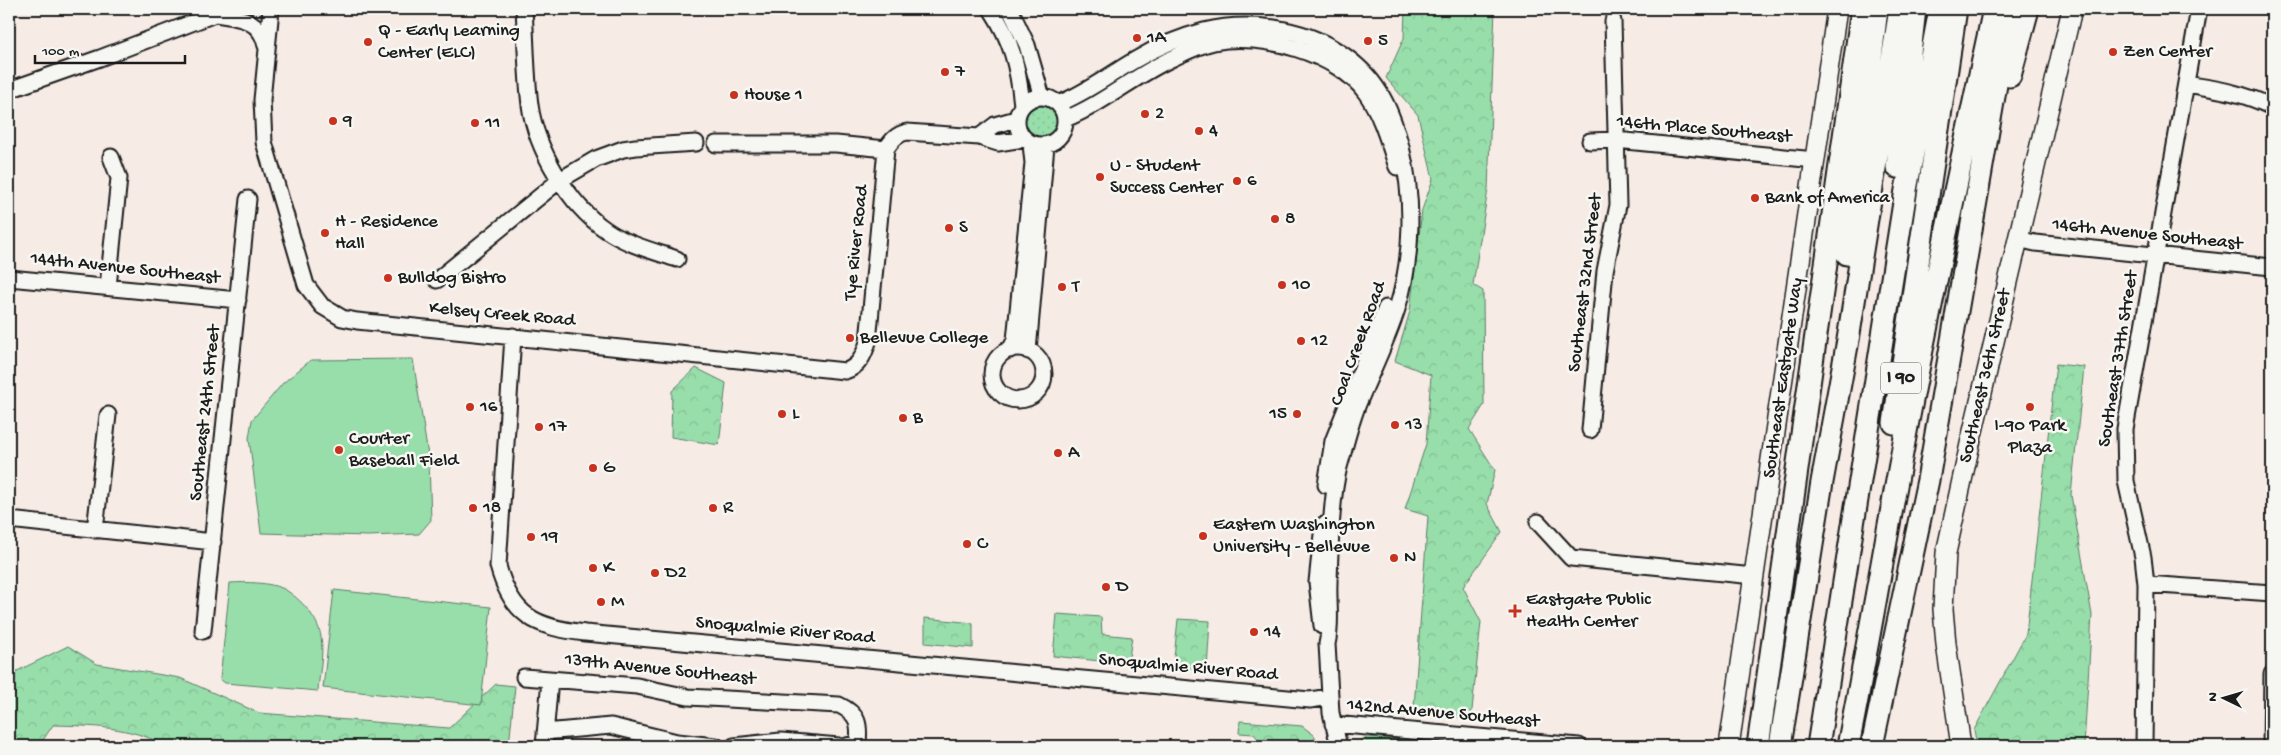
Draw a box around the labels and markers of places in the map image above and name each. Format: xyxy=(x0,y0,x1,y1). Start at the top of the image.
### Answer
place label: Q - Early Learning Center (ELC) xyxy=(378,20,520,65)
place label: 1A xyxy=(1146,27,1168,50)
place label: 5 xyxy=(1378,30,1388,53)
marker: 1A xyxy=(1131,32,1143,44)
marker: 5 xyxy=(1362,35,1374,47)
marker: Q - Early Learning Center (ELC) xyxy=(362,36,374,48)
place label: Zen Center xyxy=(2123,41,2214,64)
marker: Zen Center xyxy=(2107,46,2119,58)
place label: 7 xyxy=(954,61,966,84)
marker: 7 xyxy=(939,66,951,78)
place label: House 1 xyxy=(744,84,803,107)
marker: House 1 xyxy=(728,89,740,101)
place label: 2 xyxy=(1155,103,1164,126)
marker: 2 xyxy=(1139,108,1151,120)
place label: 9 xyxy=(342,110,353,133)
place label: 11 xyxy=(484,112,500,135)
marker: 9 xyxy=(327,115,339,127)
marker: 11 xyxy=(469,117,481,129)
place label: 4 xyxy=(1209,120,1218,143)
marker: 4 xyxy=(1193,125,1205,137)
place label: U - Student Success Center xyxy=(1110,155,1225,200)
place label: 6 xyxy=(1247,170,1257,193)
marker: U - Student Success Center xyxy=(1094,171,1106,183)
marker: 6 xyxy=(1231,175,1243,187)
place label: Bank of America xyxy=(1764,187,1891,210)
marker: Bank of America xyxy=(1749,192,1761,204)
place label: 8 xyxy=(1285,208,1295,231)
place label: H - Residence Hall xyxy=(335,211,438,256)
marker: 8 xyxy=(1269,213,1281,225)
place label: S xyxy=(959,217,968,240)
marker: S xyxy=(943,222,955,234)
marker: H - Residence Hall xyxy=(319,227,331,239)
place label: Bulldog Bistro xyxy=(397,267,507,290)
marker: Bulldog Bistro xyxy=(382,272,394,284)
place label: 10 xyxy=(1291,274,1311,297)
place label: T xyxy=(1071,276,1080,299)
marker: 10 xyxy=(1276,279,1288,291)
marker: T xyxy=(1056,281,1068,293)
place label: Bellevue College xyxy=(859,327,988,350)
place label: 12 xyxy=(1310,330,1328,353)
marker: Bellevue College xyxy=(844,332,856,344)
marker: 12 xyxy=(1295,335,1307,347)
place label: 16 xyxy=(479,396,498,419)
marker: 16 xyxy=(464,401,476,413)
marker: I-90 Park Plaza xyxy=(2024,401,2036,413)
place label: L xyxy=(792,403,800,426)
place label: 15 xyxy=(1268,403,1287,426)
place label: B xyxy=(912,407,924,430)
marker: L xyxy=(776,408,788,420)
marker: 15 xyxy=(1291,408,1303,420)
marker: B xyxy=(897,412,909,424)
place label: 13 xyxy=(1404,414,1423,437)
place label: I-90 Park Plaza xyxy=(1994,415,2067,460)
place label: 17 xyxy=(548,416,568,439)
marker: 13 xyxy=(1389,419,1401,431)
marker: 17 xyxy=(533,421,545,433)
place label: Courter Baseball Field xyxy=(348,428,460,473)
place label: A xyxy=(1068,442,1081,465)
marker: Courter Baseball Field xyxy=(333,444,345,456)
marker: A xyxy=(1052,447,1064,459)
place label: G xyxy=(603,457,616,480)
marker: G xyxy=(587,462,599,474)
place label: 18 xyxy=(482,497,501,520)
place label: R xyxy=(723,497,734,520)
marker: 18 xyxy=(467,502,479,514)
marker: R xyxy=(707,502,719,514)
place label: Eastern Washington University - Bellevue xyxy=(1213,514,1375,559)
place label: 19 xyxy=(540,526,559,549)
marker: Eastern Washington University - Bellevue xyxy=(1197,530,1209,542)
marker: 19 xyxy=(525,531,537,543)
place label: C xyxy=(977,533,989,556)
marker: C xyxy=(961,538,973,550)
place label: N xyxy=(1404,547,1416,570)
marker: N xyxy=(1388,552,1400,564)
place label: K xyxy=(603,557,616,580)
marker: K xyxy=(587,562,599,574)
place label: D2 xyxy=(663,562,687,585)
marker: D2 xyxy=(649,567,661,579)
place label: D xyxy=(1114,576,1129,599)
marker: D xyxy=(1100,581,1112,593)
place label: Eastgate Public Health Center xyxy=(1526,589,1651,634)
place label: M xyxy=(611,591,625,614)
marker: M xyxy=(595,596,607,608)
marker: Eastgate Public Health Center xyxy=(1508,604,1522,618)
place label: 14 xyxy=(1263,621,1281,644)
marker: 14 xyxy=(1248,626,1260,638)

